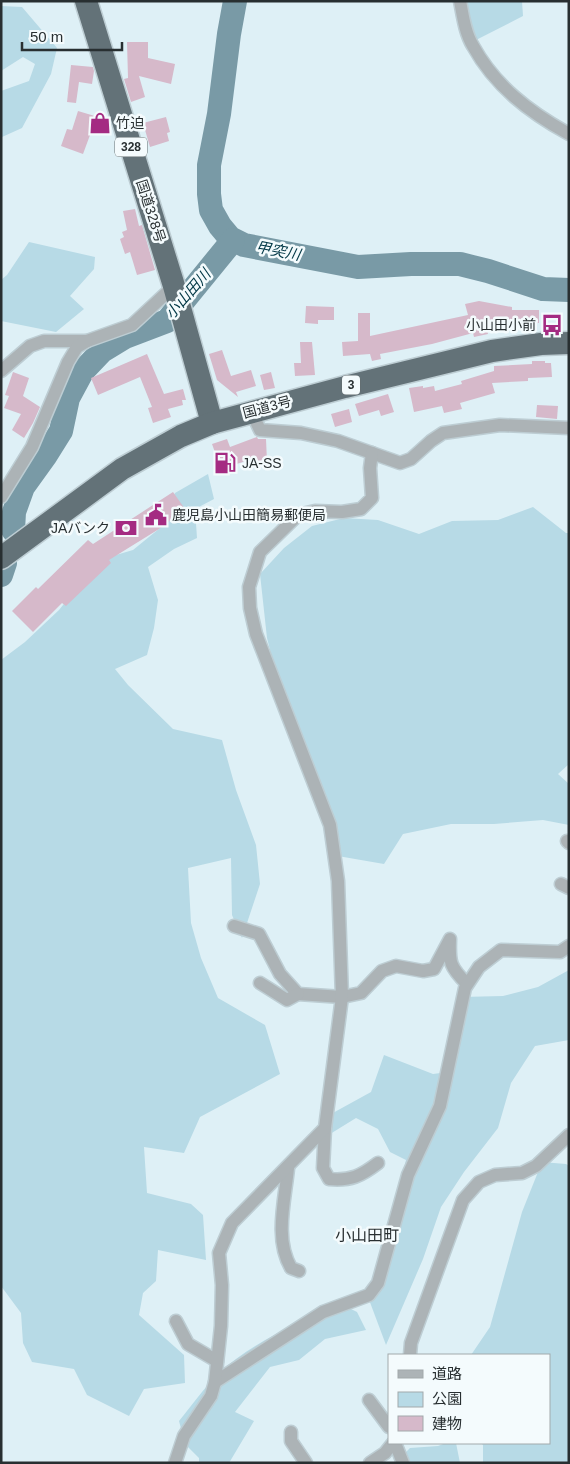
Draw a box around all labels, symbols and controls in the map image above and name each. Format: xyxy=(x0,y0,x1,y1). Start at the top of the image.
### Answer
scale bar xyxy=(22,20,122,52)
text: 50 m xyxy=(30,28,63,45)
shop icon: 竹迫 xyxy=(87,110,113,136)
place label: 竹迫 xyxy=(116,115,144,131)
road number: 328 xyxy=(115,138,147,156)
street label: 国道328号 xyxy=(133,177,169,245)
water label: 甲突川 xyxy=(254,238,304,264)
water label: 小山田川 xyxy=(162,264,215,322)
bus stop icon: 小山田小前 xyxy=(539,312,565,338)
place label: 小山田小前 xyxy=(466,317,536,333)
road number: 3 xyxy=(342,376,360,394)
street label: 国道3号 xyxy=(241,393,293,421)
fuel station icon: JA-SS xyxy=(212,450,238,476)
place label: JA-SS xyxy=(242,455,282,471)
public building icon: 鹿児島小山田簡易郵便局 xyxy=(143,502,169,528)
place label: 鹿児島小山田簡易郵便局 xyxy=(172,507,326,523)
bank icon: JAバンク xyxy=(113,515,139,541)
place label: JAバンク xyxy=(51,520,110,536)
district label: 小山田町 xyxy=(335,1227,399,1244)
legend xyxy=(388,1354,550,1444)
text: 道路 xyxy=(432,1365,462,1382)
text: 公園 xyxy=(432,1390,462,1407)
text: 建物 xyxy=(432,1415,462,1432)

